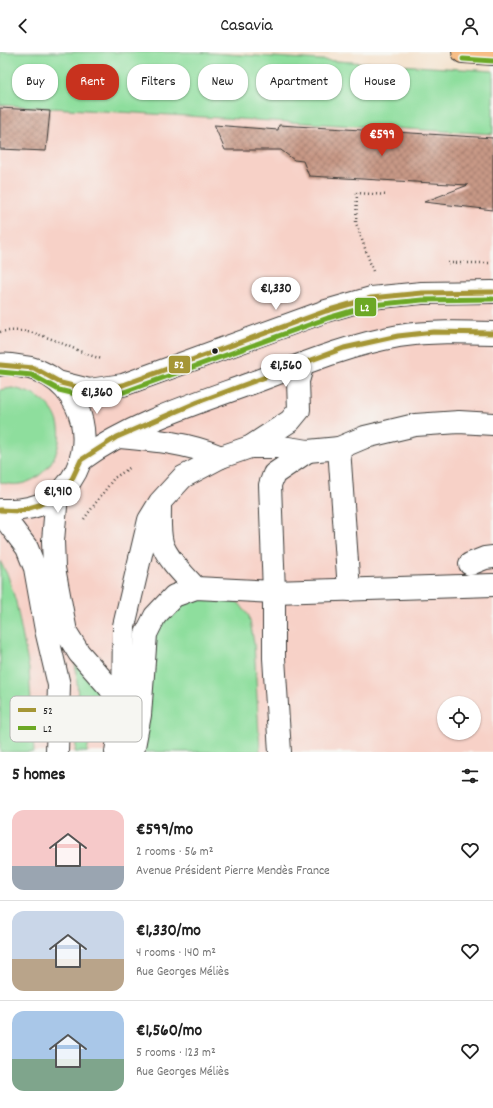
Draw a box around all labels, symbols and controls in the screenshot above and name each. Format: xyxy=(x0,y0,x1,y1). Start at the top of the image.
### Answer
text: Casavia xyxy=(220,14,273,39)
icon: back xyxy=(12,15,34,37)
icon: person xyxy=(459,15,481,37)
chip: Buy xyxy=(12,64,58,100)
chip: Rent xyxy=(66,64,119,100)
chip: Filters xyxy=(127,64,190,100)
chip: New xyxy=(198,64,248,100)
chip: Apartment xyxy=(256,64,342,100)
chip: House xyxy=(350,64,410,100)
pin: €599 xyxy=(358,123,406,157)
text: €599 xyxy=(369,126,395,145)
pin: €1,330 xyxy=(243,277,309,311)
text: €1,330 xyxy=(260,280,292,299)
line badge: L2 xyxy=(354,297,377,317)
text: L2 xyxy=(360,301,370,317)
unlabelled marker xyxy=(210,346,220,356)
pin: €1,560 xyxy=(253,354,319,388)
line badge: 52 xyxy=(168,355,191,374)
text: €1,560 xyxy=(270,357,302,376)
text: 52 xyxy=(174,358,184,374)
pin: €1,360 xyxy=(64,381,130,415)
text: €1,360 xyxy=(81,384,113,403)
pin: €1,910 xyxy=(25,480,91,514)
text: €1,910 xyxy=(44,483,72,502)
legend xyxy=(10,696,142,742)
map controls xyxy=(437,696,481,740)
button: locate xyxy=(437,696,481,740)
text: 52 xyxy=(43,704,53,720)
text: L2 xyxy=(43,722,52,738)
text: 5 homes xyxy=(12,764,65,788)
icon: filters xyxy=(459,765,481,787)
text: €599/mo xyxy=(136,819,193,843)
icon: home xyxy=(44,826,92,874)
icon: heart xyxy=(459,839,481,861)
text: 2 rooms · 56 m² xyxy=(136,843,213,862)
text: Avenue Président Pierre Mendès France xyxy=(136,862,330,881)
text: €1,330/mo xyxy=(136,920,201,944)
icon: home xyxy=(44,927,92,975)
icon: heart xyxy=(459,940,481,962)
text: 4 rooms · 140 m² xyxy=(136,944,216,963)
text: Rue Georges Méliès xyxy=(136,963,229,982)
text: €1,560/mo xyxy=(136,1020,202,1044)
icon: home xyxy=(44,1027,92,1075)
icon: heart xyxy=(459,1040,481,1062)
text: 5 rooms · 123 m² xyxy=(136,1044,216,1063)
text: Rue Georges Méliès xyxy=(136,1063,229,1082)

